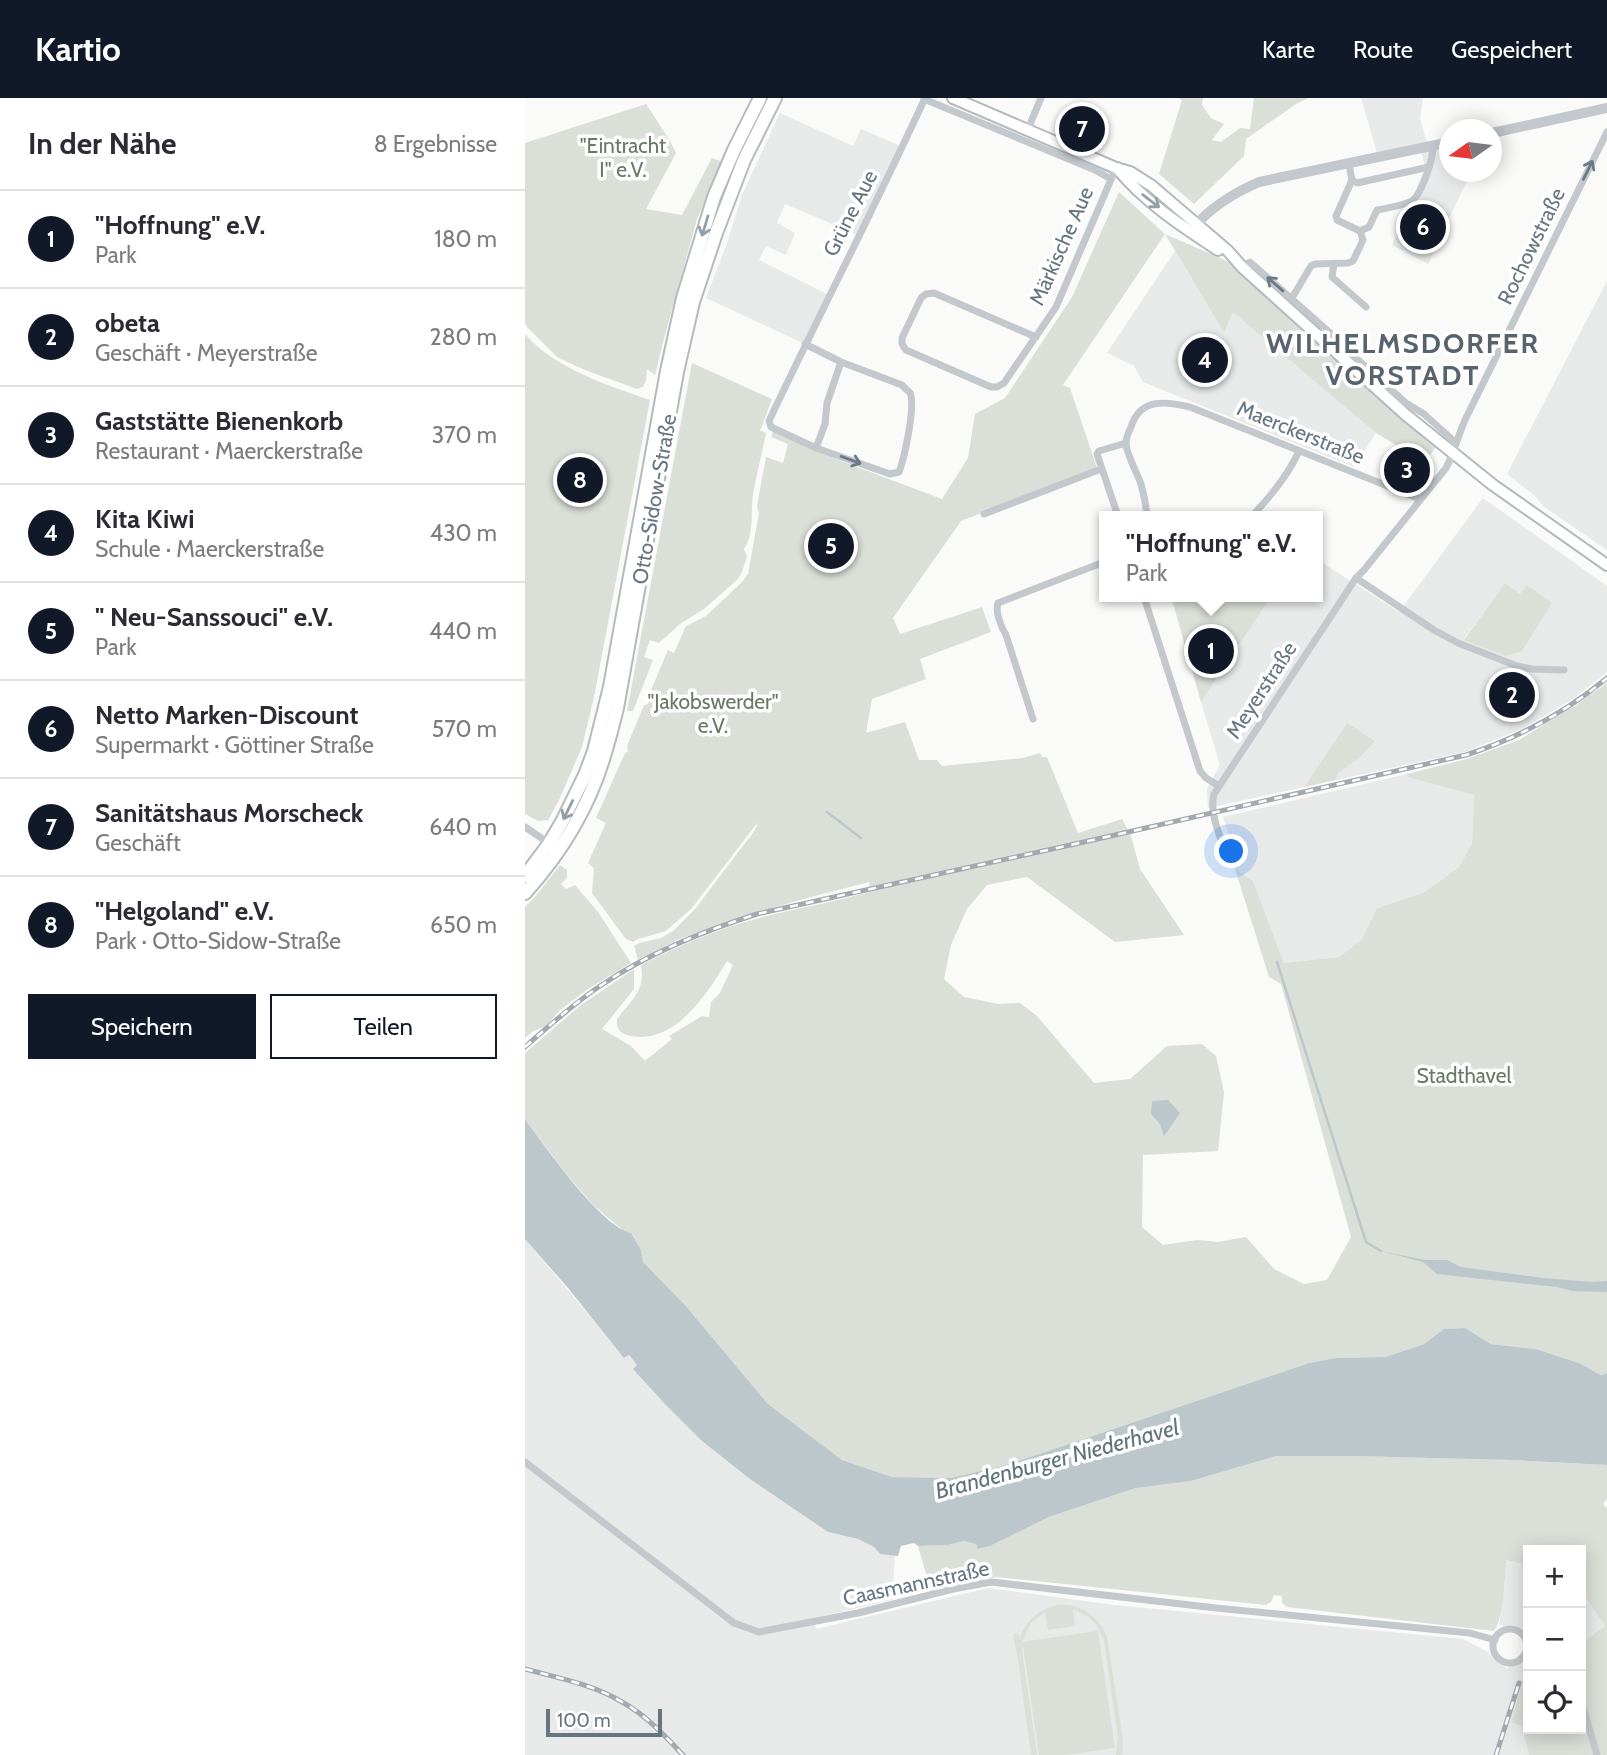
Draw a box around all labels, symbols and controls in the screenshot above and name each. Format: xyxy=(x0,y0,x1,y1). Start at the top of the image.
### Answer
text: Kartio xyxy=(35,29,121,69)
text: Karte xyxy=(1262,35,1315,64)
text: Route xyxy=(1353,35,1413,64)
text: Gespeichert xyxy=(1451,35,1572,64)
pin: 7 xyxy=(1059,103,1105,155)
north arrow xyxy=(1439,119,1502,182)
text: In der Nähe xyxy=(28,125,177,162)
text: 8 Ergebnisse xyxy=(374,130,497,158)
park label: "Eintracht I" e.V. xyxy=(580,133,666,182)
one-way arrow xyxy=(1582,160,1596,181)
street label: Grüne Aue xyxy=(818,166,882,260)
street label: Märkische Aue xyxy=(1024,183,1098,309)
street label: Rochowstraße xyxy=(1492,183,1570,308)
one-way arrow xyxy=(1142,194,1160,209)
pin: 6 xyxy=(1400,201,1446,253)
text: "Hoffnung" e.V. xyxy=(95,209,265,241)
one-way arrow xyxy=(698,215,711,237)
text: 1 xyxy=(47,225,55,253)
text: 180 m xyxy=(434,225,497,253)
text: Park xyxy=(95,241,136,269)
one-way arrow xyxy=(1266,276,1284,292)
text: obeta xyxy=(95,307,160,339)
text: 2 xyxy=(45,323,57,351)
text: 280 m xyxy=(430,323,497,351)
district label: WILHELMSDORFER VORSTADT xyxy=(1266,326,1540,392)
pin: 4 xyxy=(1182,334,1228,386)
text: Geschäft · Meyerstraße xyxy=(95,339,318,367)
street label: Maerckerstraße xyxy=(1234,395,1369,469)
text: Gaststätte Bienenkorb xyxy=(95,405,343,437)
street label: Otto-Sidow-Straße xyxy=(627,412,681,586)
text: 3 xyxy=(45,421,57,449)
text: 370 m xyxy=(432,421,497,449)
text: Restaurant · Maerckerstraße xyxy=(95,437,363,465)
pin: 3 xyxy=(1384,444,1430,496)
pin: 8 xyxy=(557,454,603,506)
one-way arrow xyxy=(839,455,861,467)
text: Kita Kiwi xyxy=(95,503,194,535)
popup xyxy=(1099,511,1323,602)
text: 4 xyxy=(44,519,58,547)
text: 430 m xyxy=(430,519,497,547)
pin: 5 xyxy=(808,520,854,572)
text: "Hoffnung" e.V. xyxy=(1126,527,1296,559)
text: Schule · Maerckerstraße xyxy=(95,535,324,563)
text: Park xyxy=(1126,559,1167,587)
text: " Neu-Sanssouci" e.V. xyxy=(95,601,333,633)
text: 5 xyxy=(45,617,57,645)
text: 440 m xyxy=(429,617,497,645)
pin: 1 xyxy=(1188,625,1234,677)
text: Park xyxy=(95,633,136,661)
street label: Meyerstraße xyxy=(1220,637,1302,743)
pin: 2 xyxy=(1489,669,1535,721)
park label: "Jakobswerder" e.V. xyxy=(648,689,778,738)
text: Netto Marken-Discount xyxy=(95,699,358,731)
text: 6 xyxy=(45,715,57,743)
text: 570 m xyxy=(432,715,497,743)
text: Supermarkt · Göttiner Straße xyxy=(95,731,374,759)
text: Sanitätshaus Morscheck xyxy=(95,797,363,829)
one-way arrow xyxy=(560,799,574,820)
text: 7 xyxy=(45,813,57,841)
text: 640 m xyxy=(429,813,497,841)
text: Geschäft xyxy=(95,829,181,857)
your location xyxy=(1214,834,1248,868)
text: "Helgoland" e.V. xyxy=(95,895,274,927)
text: 8 xyxy=(44,911,58,939)
text: 650 m xyxy=(430,911,497,939)
text: Park · Otto-Sidow-Straße xyxy=(95,927,341,955)
button: Speichern xyxy=(28,994,256,1059)
button: Teilen xyxy=(270,994,497,1059)
park label: Stadthavel xyxy=(1417,1063,1511,1088)
water label: Brandenburger Niederhavel xyxy=(932,1413,1183,1505)
map controls xyxy=(1523,1545,1586,1734)
button: + xyxy=(1523,1545,1586,1608)
street label: Caasmannstraße xyxy=(841,1555,992,1611)
button: − xyxy=(1523,1608,1586,1671)
button: locate xyxy=(1523,1671,1586,1734)
scale bar xyxy=(546,1706,661,1738)
text: 100 m xyxy=(557,1709,611,1732)

